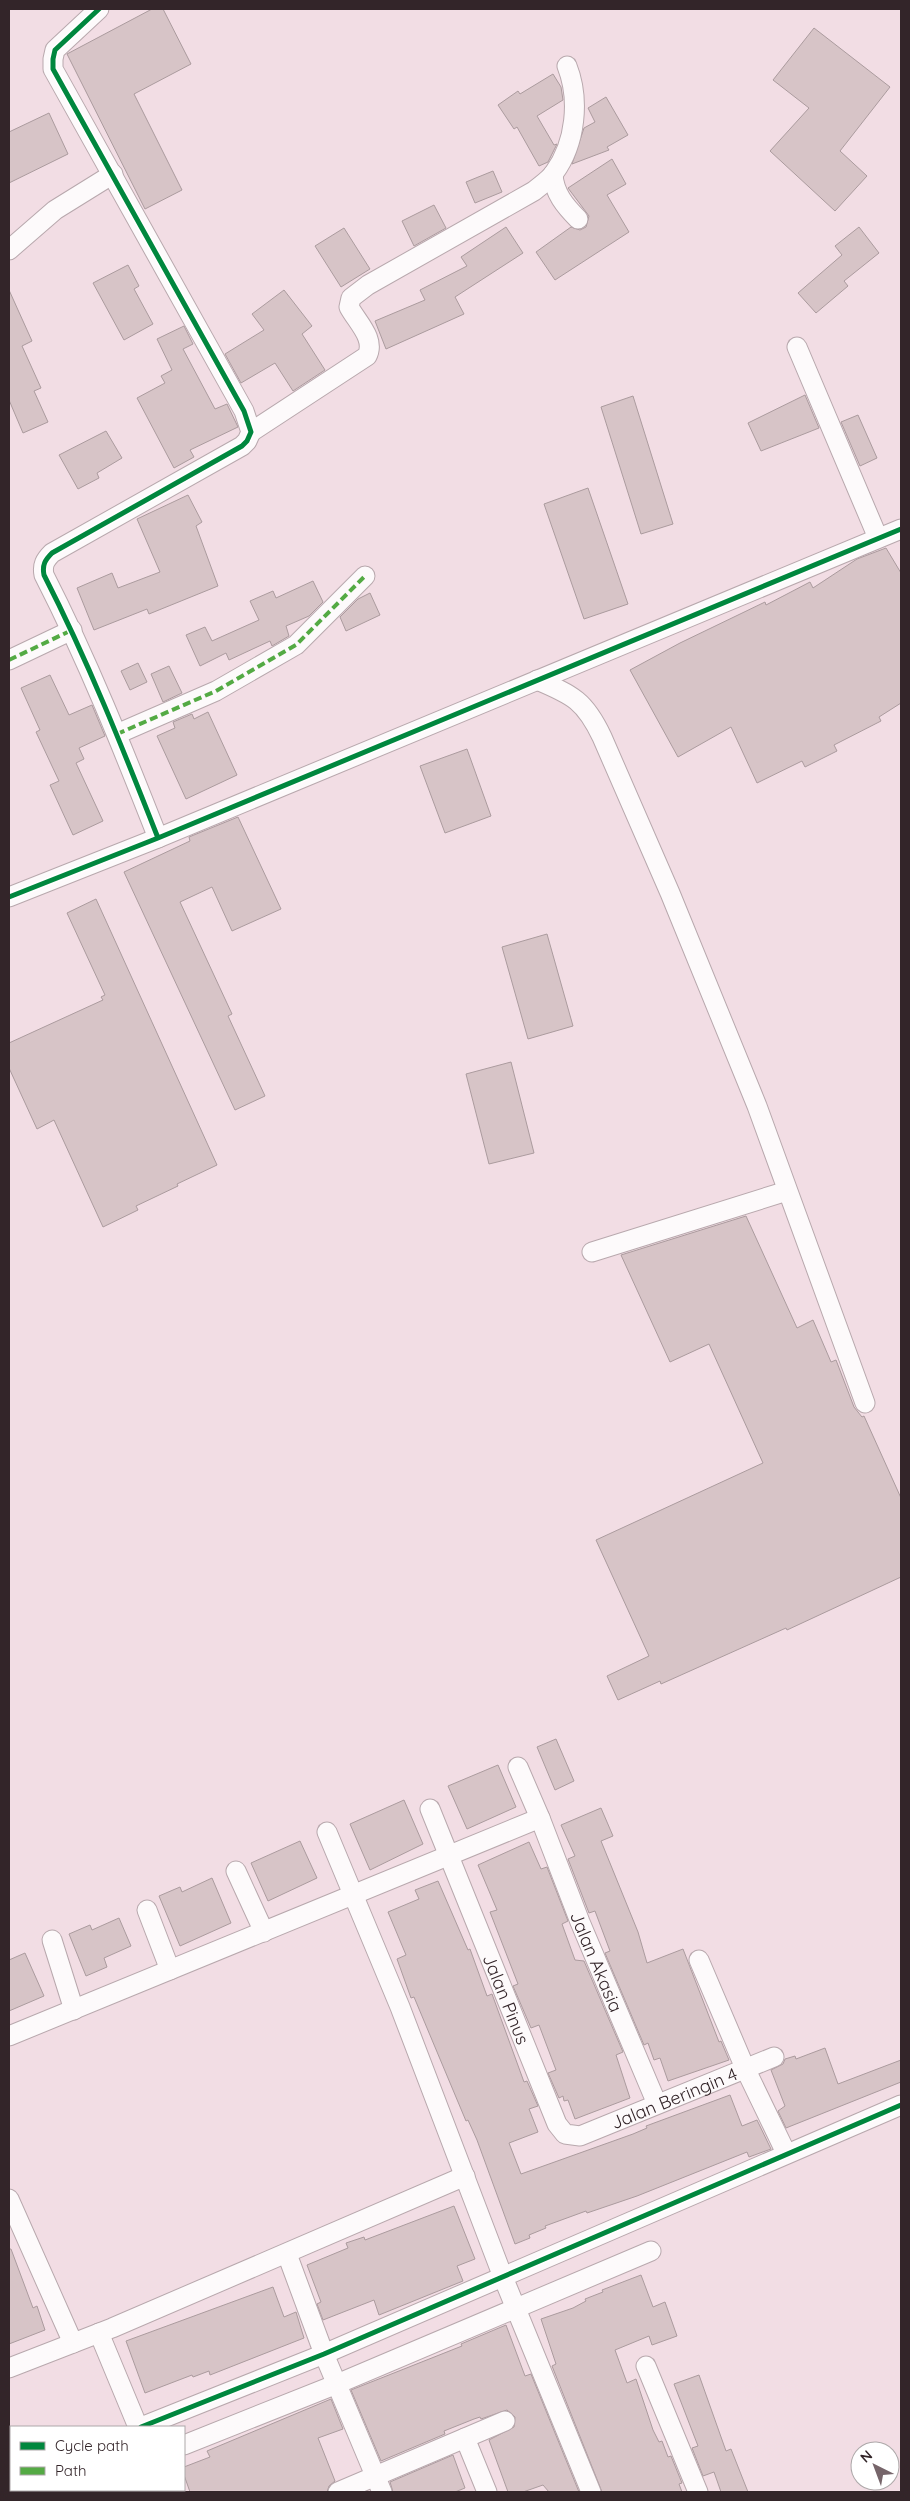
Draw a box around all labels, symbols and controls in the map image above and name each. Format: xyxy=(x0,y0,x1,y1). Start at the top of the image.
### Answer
street label: Jalan Akasia xyxy=(566,1908,628,2015)
street label: Jalan Pinus xyxy=(478,1951,535,2048)
street label: Jalan Beringin 4 xyxy=(607,2062,741,2134)
legend xyxy=(10,2426,185,2491)
text: Cycle path xyxy=(55,2436,129,2455)
north arrow xyxy=(850,2441,900,2491)
text: N xyxy=(856,2446,876,2466)
text: Path xyxy=(55,2461,87,2480)

